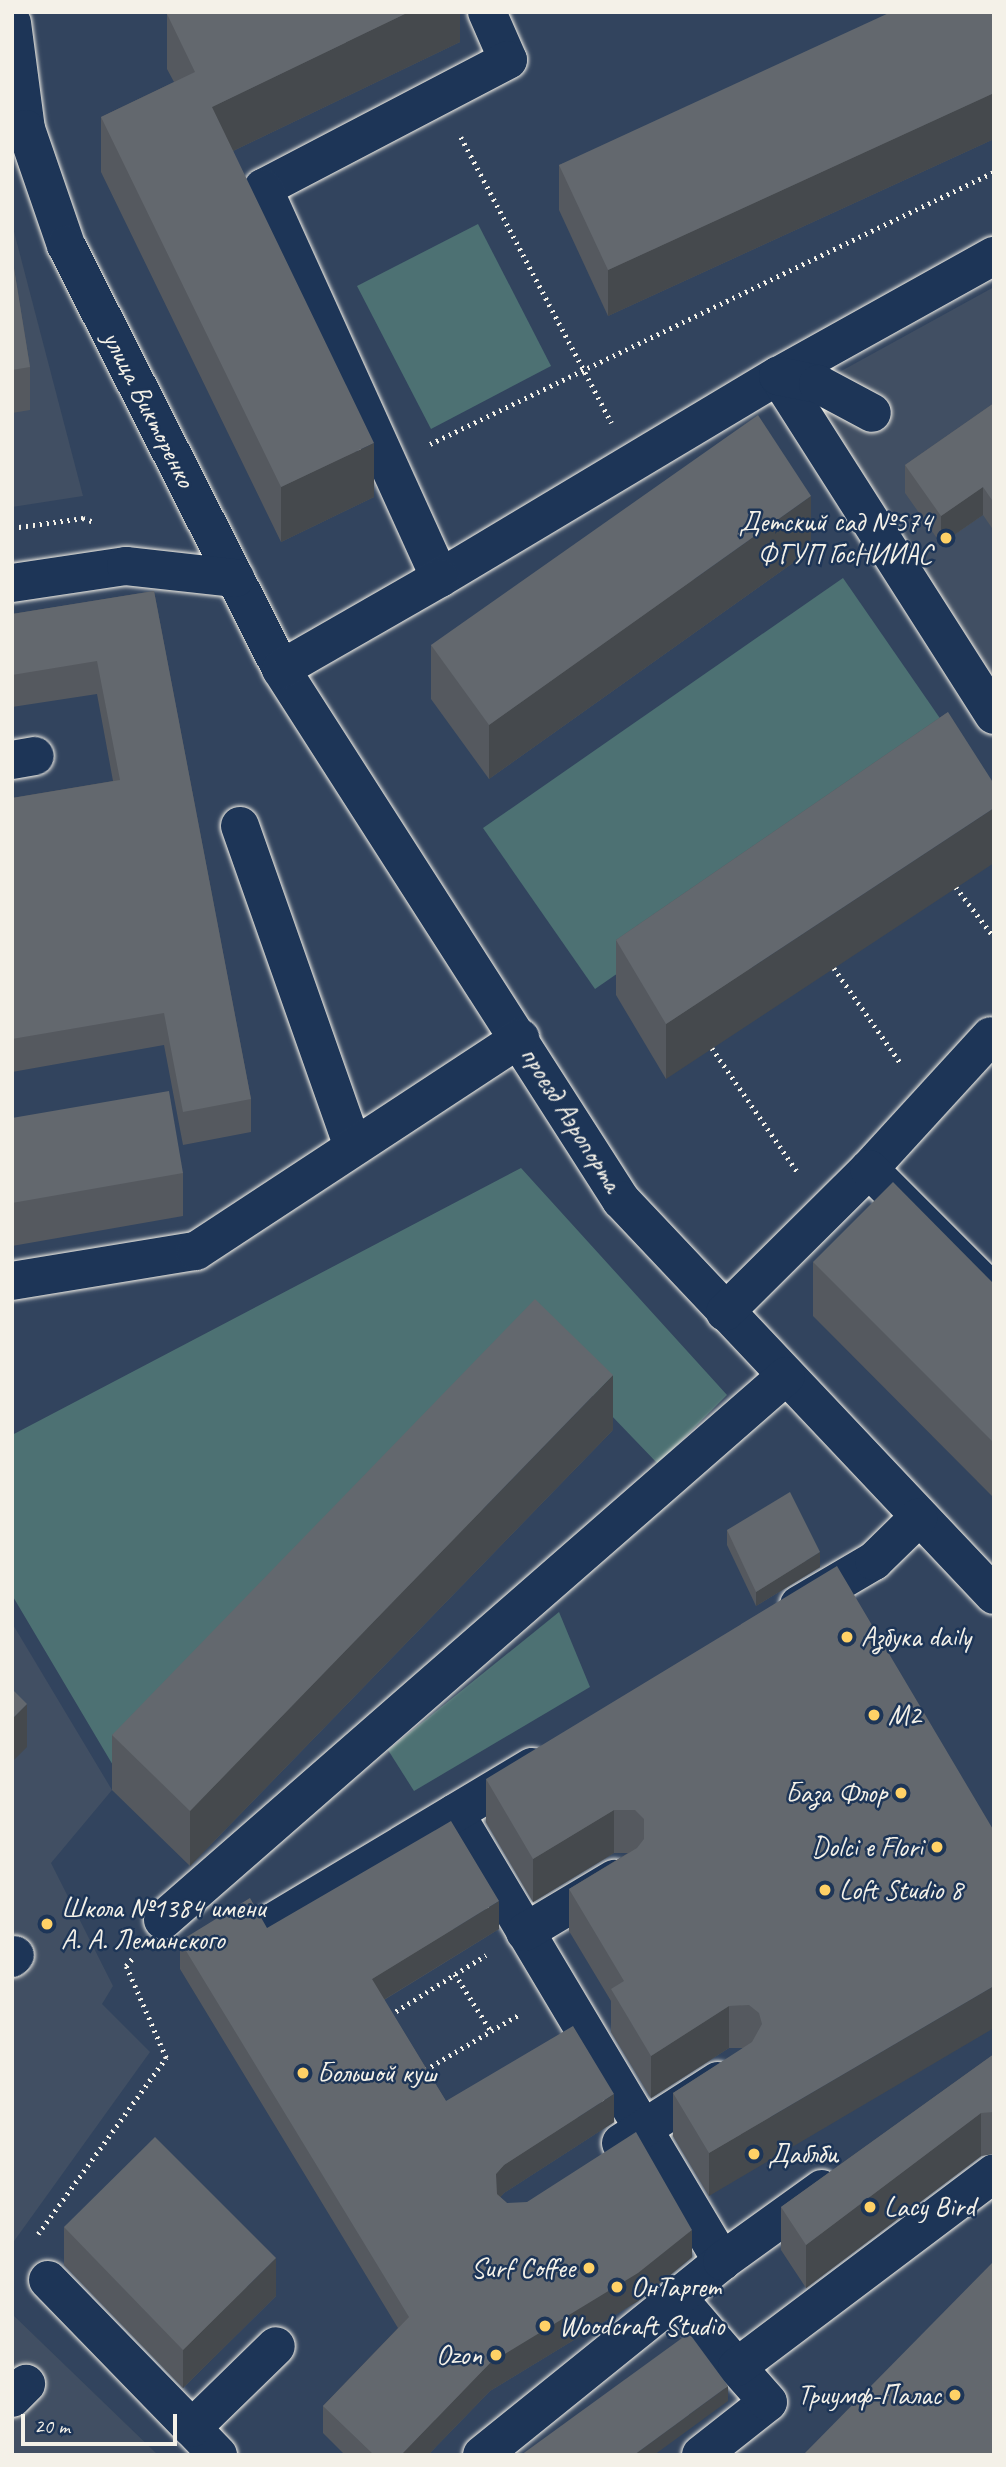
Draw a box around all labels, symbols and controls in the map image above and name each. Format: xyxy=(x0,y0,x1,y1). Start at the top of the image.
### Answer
street label: улица Викторенко xyxy=(95,324,203,494)
place label: Детский сад №574 ФГУП ГосНИИАС xyxy=(739,505,932,571)
marker: Детский сад №574 ФГУП ГосНИИАС xyxy=(938,530,954,546)
street label: проезд Аэропорта xyxy=(513,1040,629,1198)
place label: Азбука daily xyxy=(861,1620,971,1654)
marker: Азбука daily xyxy=(839,1629,855,1645)
place label: M2 xyxy=(888,1698,921,1732)
marker: M2 xyxy=(866,1707,882,1723)
place label: База Флор xyxy=(786,1776,887,1810)
marker: База Флор xyxy=(893,1785,909,1801)
place label: Dolci e Flori xyxy=(811,1830,923,1864)
marker: Dolci e Flori xyxy=(929,1839,945,1855)
place label: Loft Studio 8 xyxy=(839,1873,963,1907)
marker: Loft Studio 8 xyxy=(817,1882,833,1898)
place label: Школа №1384 имени А. А. Леманского xyxy=(61,1891,265,1957)
marker: Школа №1384 имени А. А. Леманского xyxy=(39,1916,55,1932)
place label: Большой куш xyxy=(317,2056,437,2090)
marker: Большой куш xyxy=(295,2065,311,2081)
place label: Даблби xyxy=(768,2137,838,2171)
marker: Даблби xyxy=(746,2146,762,2162)
place label: Lacy Bird xyxy=(884,2190,976,2224)
marker: Lacy Bird xyxy=(862,2199,878,2215)
place label: Surf Coffee xyxy=(471,2251,575,2285)
marker: Surf Coffee xyxy=(581,2260,597,2276)
place label: ОнТаргет xyxy=(631,2270,720,2304)
marker: ОнТаргет xyxy=(609,2279,625,2295)
place label: Woodcraft Studio xyxy=(559,2309,724,2343)
marker: Woodcraft Studio xyxy=(537,2318,553,2334)
place label: Ozon xyxy=(436,2338,482,2372)
marker: Ozon xyxy=(488,2347,504,2363)
place label: Триумф-Палас xyxy=(798,2378,941,2412)
marker: Триумф-Палас xyxy=(947,2387,963,2403)
scale bar xyxy=(24,2400,180,2444)
text: 20 m xyxy=(34,2413,70,2439)

